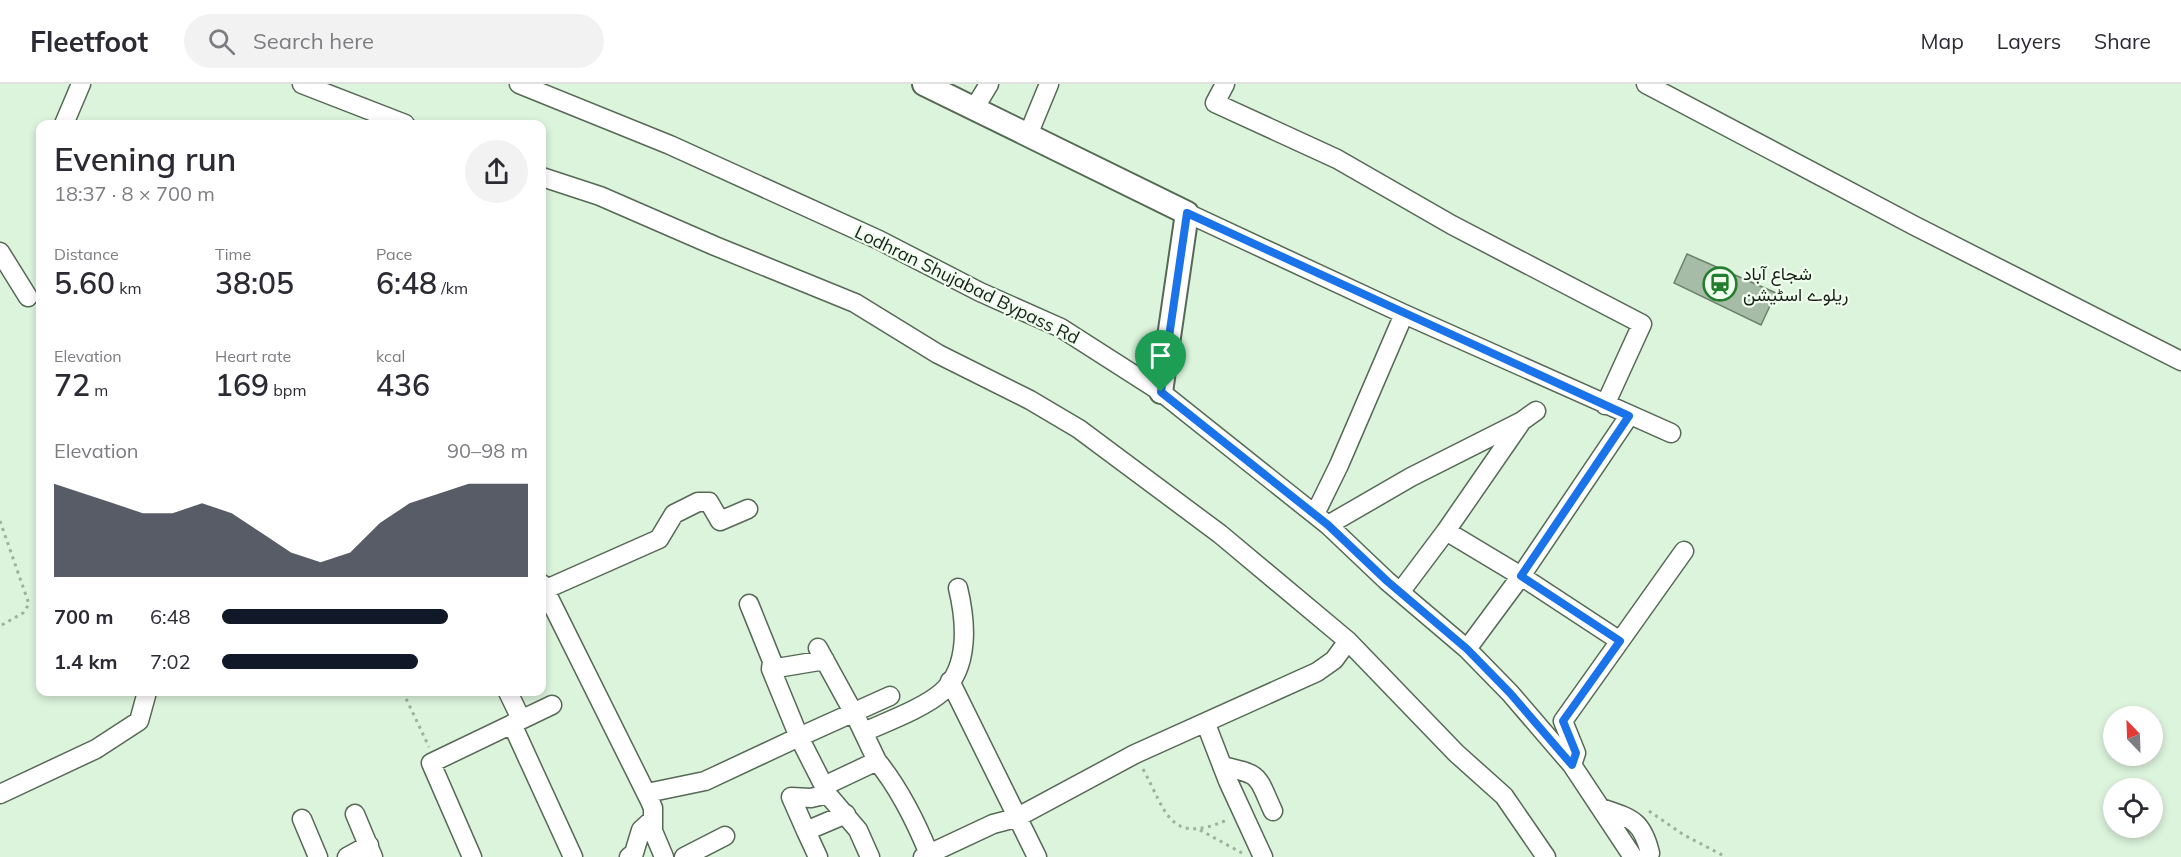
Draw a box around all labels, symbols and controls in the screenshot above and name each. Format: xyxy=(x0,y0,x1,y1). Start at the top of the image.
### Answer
search box xyxy=(184,14,604,68)
text: Fleetfoot xyxy=(30,24,148,59)
icon: search xyxy=(205,25,238,58)
text: Search here xyxy=(253,27,374,55)
text: Map xyxy=(1921,28,1964,54)
text: Layers xyxy=(1997,28,2061,54)
text: Share xyxy=(2094,28,2151,54)
text: Evening run xyxy=(54,138,236,179)
button: share xyxy=(465,140,528,203)
text: 18:37 · 8 × 700 m xyxy=(54,181,215,206)
street label: Lodhran Shujabad Bypass Rd xyxy=(851,220,1083,349)
text: Distance xyxy=(54,244,119,264)
text: Time xyxy=(215,244,251,264)
text: Pace xyxy=(376,244,412,264)
place label: شجاع آباد ریلوے اسٹیشن xyxy=(1743,262,1848,306)
text: 5.60 xyxy=(54,264,115,302)
text: 38:05 xyxy=(215,264,294,302)
text: 6:48 xyxy=(376,264,437,302)
station icon: شجاع آباد ریلوے اسٹیشن xyxy=(1702,266,1738,302)
text: km xyxy=(115,278,142,298)
text: /km xyxy=(437,278,468,298)
pin xyxy=(1135,330,1186,392)
icon: arrive xyxy=(1144,339,1177,372)
text: Elevation xyxy=(54,346,122,366)
text: Heart rate xyxy=(215,346,291,366)
text: kcal xyxy=(376,346,405,366)
text: 72 xyxy=(54,366,90,404)
text: 169 xyxy=(215,366,269,404)
text: 436 xyxy=(376,366,430,404)
text: m xyxy=(90,380,108,400)
text: bpm xyxy=(269,380,306,400)
text: Elevation xyxy=(54,438,139,463)
text: 90–98 m xyxy=(447,438,528,463)
text: 700 m xyxy=(54,604,113,629)
text: 6:48 xyxy=(150,604,191,629)
text: 1.4 km xyxy=(54,649,117,674)
text: 7:02 xyxy=(150,649,191,674)
north arrow xyxy=(2103,706,2163,766)
map controls xyxy=(2103,706,2163,838)
button: locate xyxy=(2103,778,2163,838)

